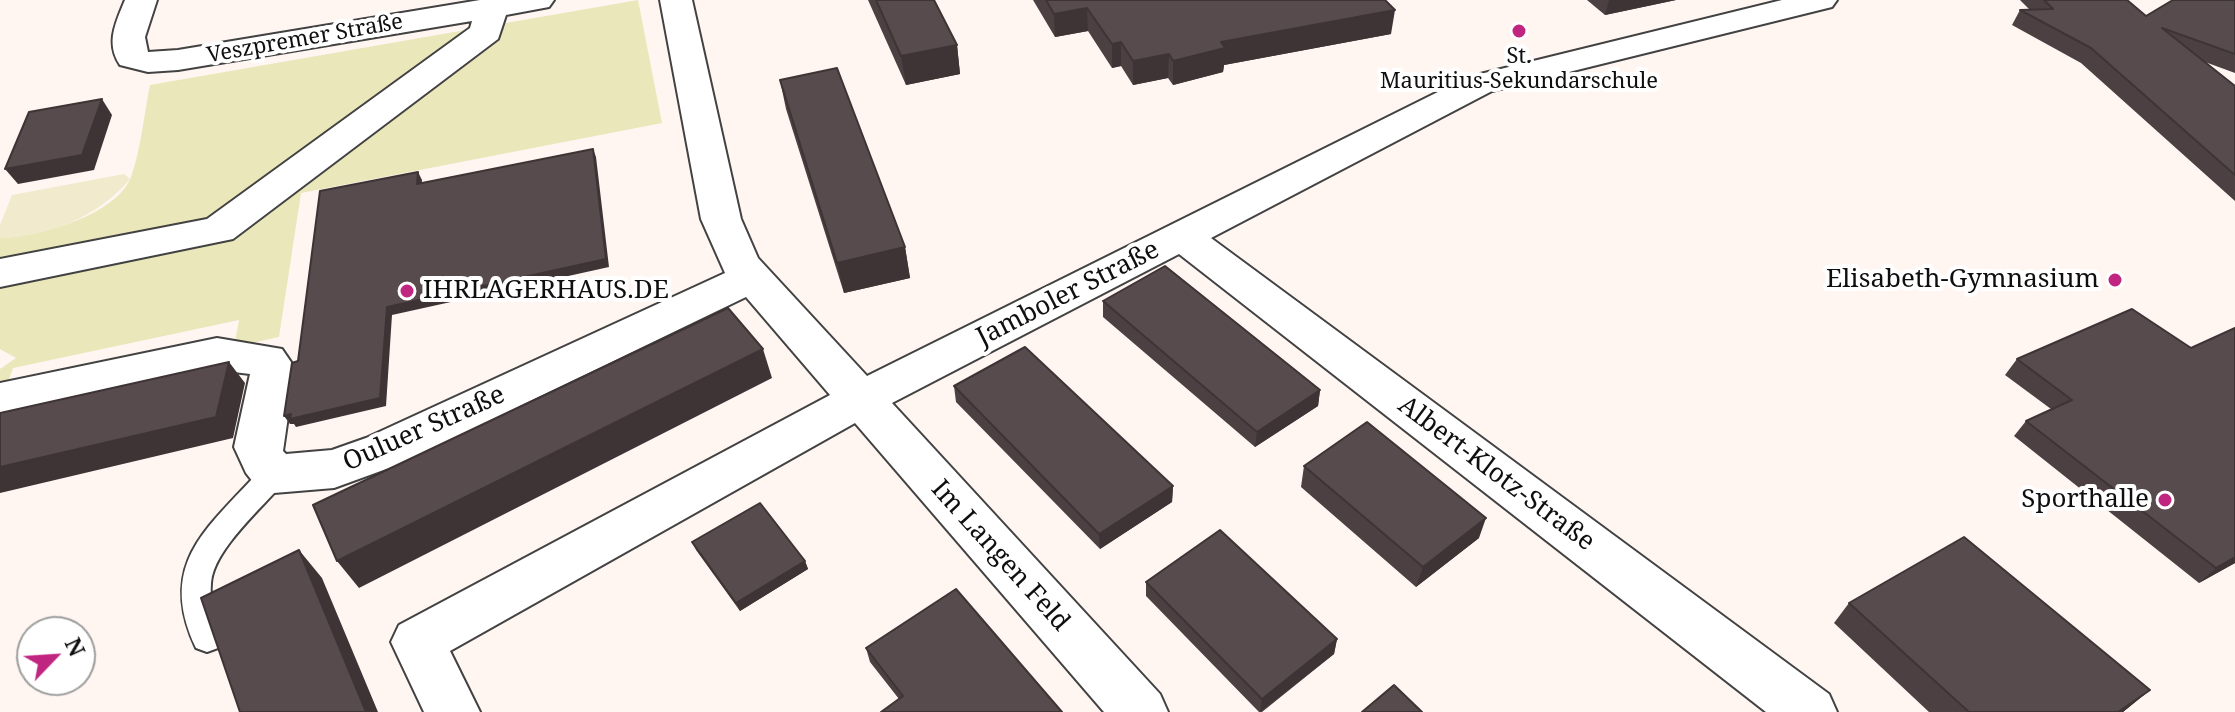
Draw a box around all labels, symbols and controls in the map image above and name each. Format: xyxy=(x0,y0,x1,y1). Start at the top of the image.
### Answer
street label: Veszpremer Straße xyxy=(205,9,405,69)
marker: St. Mauritius-Sekundarschule xyxy=(1510,22,1528,40)
place label: St. Mauritius-Sekundarschule xyxy=(1380,44,1658,96)
street label: Jamboler Straße xyxy=(971,235,1165,353)
place label: Elisabeth-Gymnasium xyxy=(1826,264,2099,296)
marker: Elisabeth-Gymnasium xyxy=(2106,271,2124,289)
place label: IHRLAGERHAUS.DE xyxy=(423,275,669,307)
marker: IHRLAGERHAUS.DE xyxy=(398,282,416,300)
street label: Ouluer Straße xyxy=(338,379,510,479)
street label: Albert-Klotz-Straße xyxy=(1392,390,1600,558)
street label: Im Langen Feld xyxy=(924,474,1076,638)
place label: Sporthalle xyxy=(2021,484,2149,516)
marker: Sporthalle xyxy=(2156,491,2174,509)
north arrow xyxy=(16,616,96,696)
text: N xyxy=(59,633,93,661)

